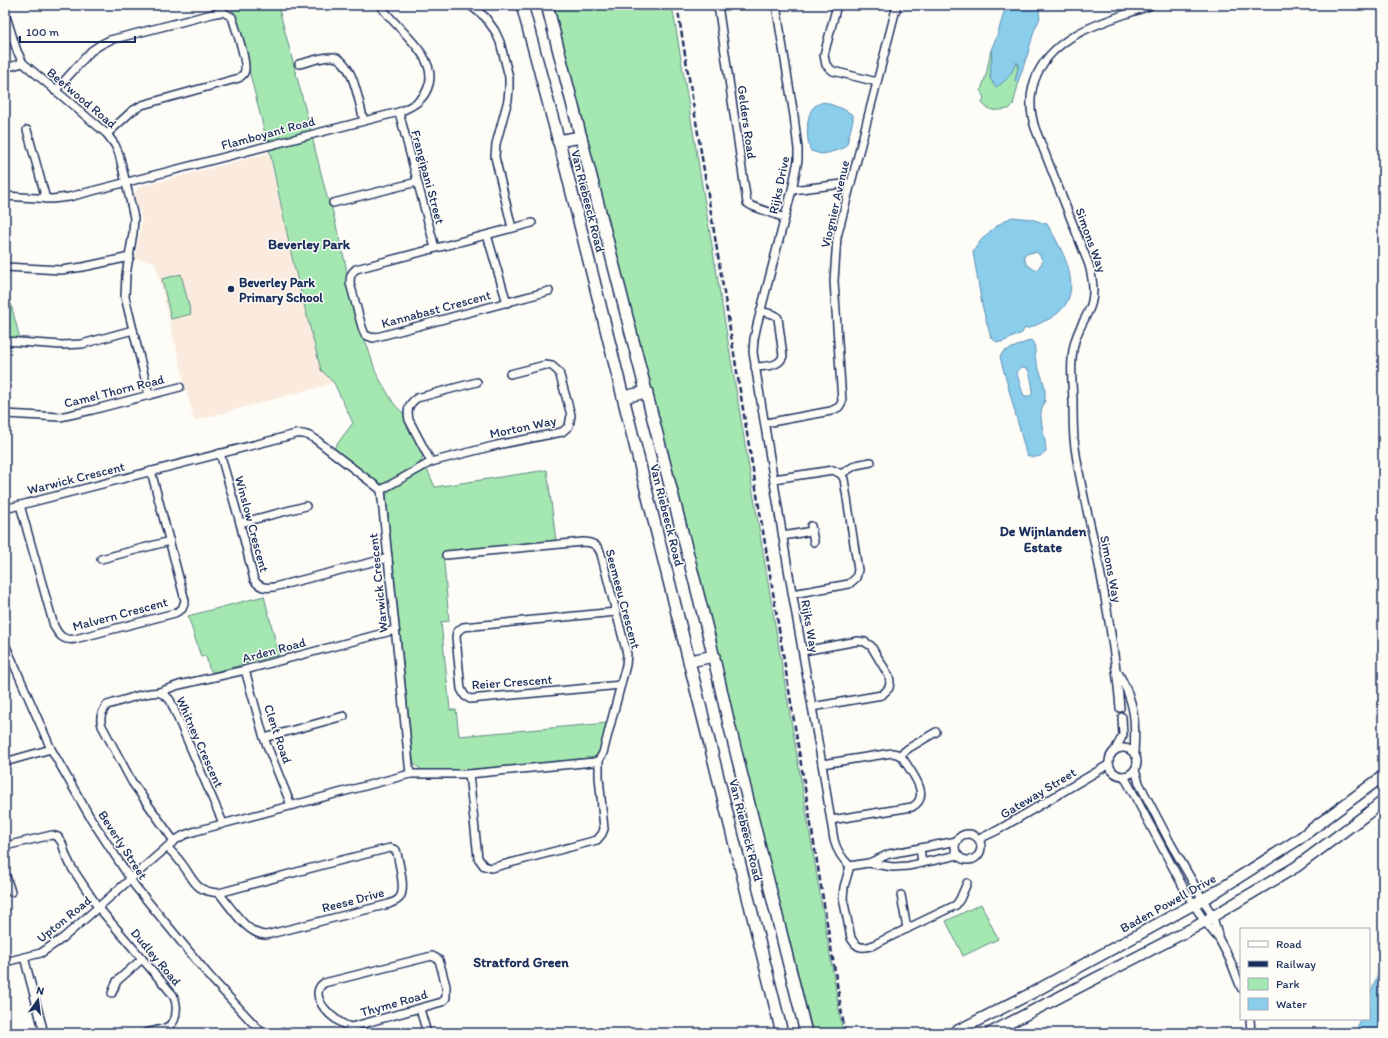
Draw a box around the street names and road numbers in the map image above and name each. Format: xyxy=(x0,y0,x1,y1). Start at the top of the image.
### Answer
street label: Beefwood Road xyxy=(44,65,120,131)
street label: Gelders Road xyxy=(734,84,760,160)
street label: Flamboyant Road xyxy=(219,113,317,153)
street label: Frangipani Street xyxy=(408,128,448,226)
street label: Van Riebeeck Road xyxy=(568,148,608,254)
street label: Rijks Drive xyxy=(766,155,792,215)
street label: Viognier Avenue xyxy=(818,159,852,249)
street label: Simons Way xyxy=(1072,206,1110,274)
street label: Kannabast Crescent xyxy=(380,287,492,331)
street label: Camel Thorn Road xyxy=(62,371,166,411)
street label: Morton Way xyxy=(488,413,558,441)
street label: Warwick Crescent xyxy=(26,459,126,497)
street label: Van Riebeeck Road xyxy=(647,462,687,568)
street label: Winslow Crescent xyxy=(232,474,272,574)
street label: Warwick Crescent xyxy=(365,532,391,634)
street label: Simons Way xyxy=(1097,534,1125,604)
street label: Seemeeu Crescent xyxy=(602,548,644,651)
street label: Malvern Crescent xyxy=(71,594,169,634)
street label: Rijks Way xyxy=(798,598,822,654)
street label: Arden Road xyxy=(241,634,307,666)
street label: Reier Crescent xyxy=(471,672,553,692)
street label: Whitney Crescent xyxy=(173,694,227,790)
street label: Clent Road xyxy=(261,702,295,766)
street label: Gateway Street xyxy=(997,764,1079,822)
street label: Van Riebeeck Road xyxy=(726,777,766,883)
street label: Beverly Street xyxy=(95,808,151,882)
street label: Baden Powell Drive xyxy=(1118,870,1218,936)
street label: Reese Drive xyxy=(320,885,386,915)
street label: Upton Road xyxy=(34,892,94,946)
street label: Dudley Road xyxy=(128,925,184,989)
street label: Thyme Road xyxy=(359,986,429,1020)

